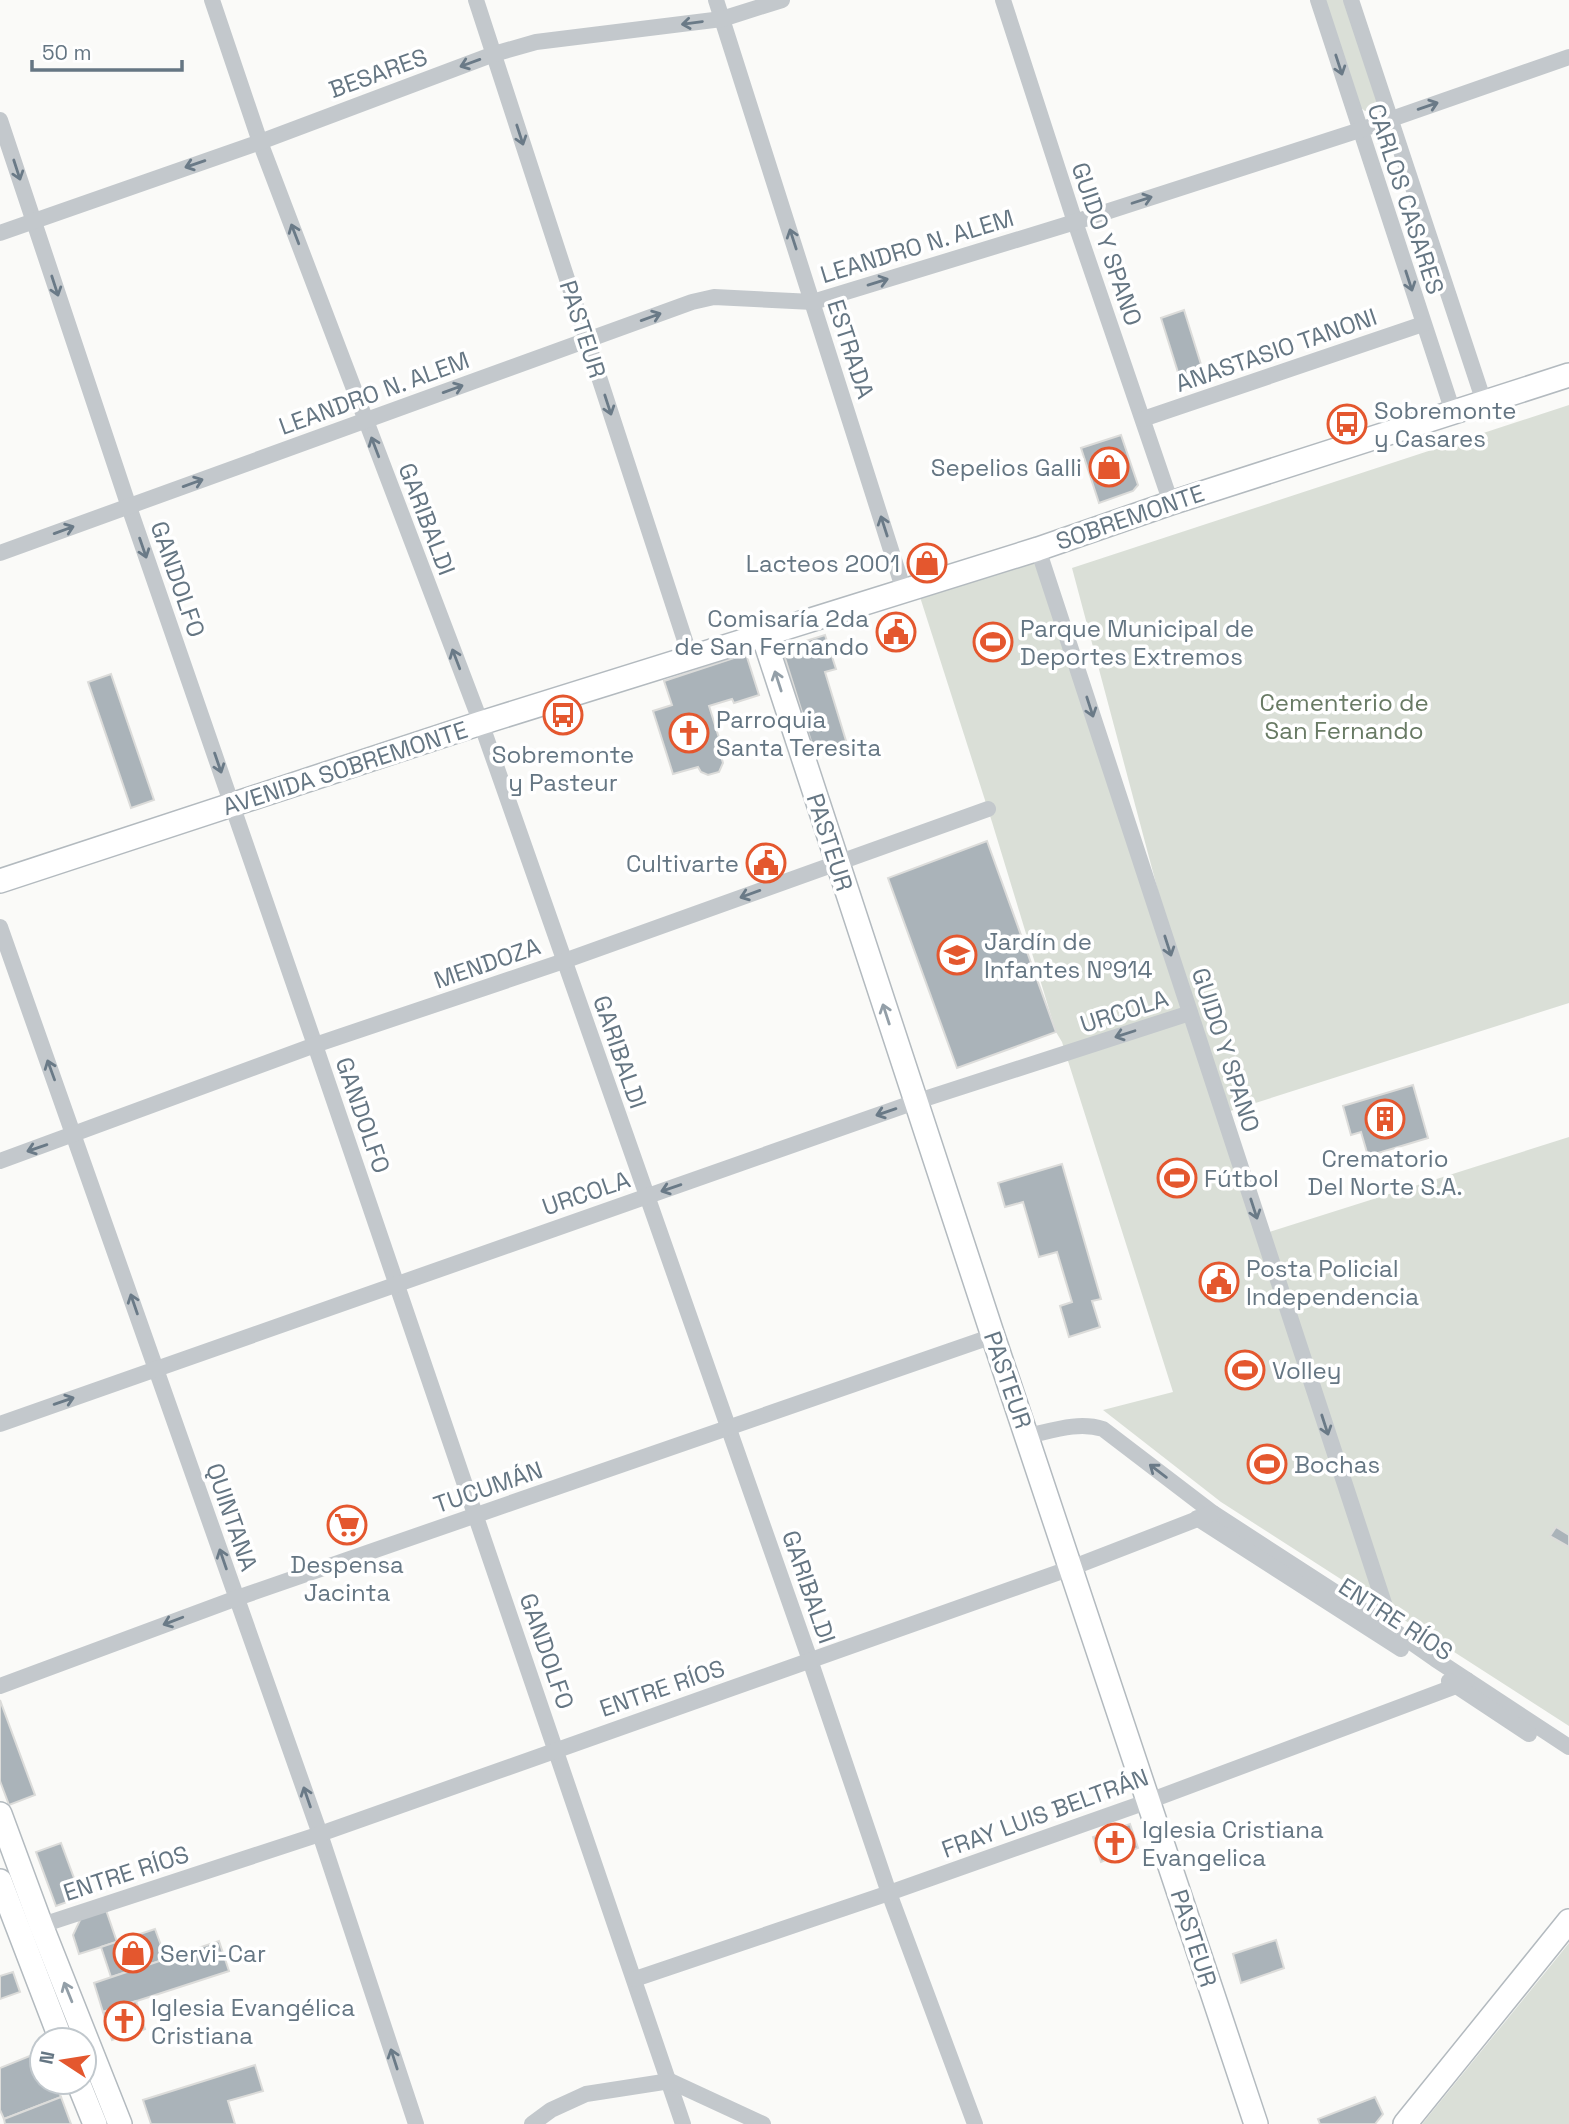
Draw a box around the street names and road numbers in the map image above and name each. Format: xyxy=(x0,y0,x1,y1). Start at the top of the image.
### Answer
street label: BESARES xyxy=(325,41,431,105)
street label: CARLOS CASARES xyxy=(1361,100,1451,298)
street label: GUIDO Y SPANO xyxy=(1065,158,1149,330)
street label: LEANDRO N. ALEM xyxy=(817,202,1017,290)
street label: PASTEUR xyxy=(553,276,613,382)
street label: ESTRADA xyxy=(820,295,882,403)
street label: ANASTASIO TANONI xyxy=(1171,301,1381,399)
street label: LEANDRO N. ALEM xyxy=(274,344,474,442)
street label: GARIBALDI xyxy=(391,458,463,580)
street label: SOBREMONTE xyxy=(1052,477,1208,557)
street label: GANDOLFO xyxy=(144,517,212,641)
street label: AVENIDA SOBREMONTE xyxy=(219,714,471,822)
street label: PASTEUR xyxy=(800,789,860,895)
street label: MENDOZA xyxy=(430,930,544,996)
street label: GUIDO Y SPANO xyxy=(1185,964,1267,1136)
street label: URCOLA xyxy=(1076,982,1172,1040)
street label: GARIBALDI xyxy=(586,991,654,1113)
street label: GANDOLFO xyxy=(329,1053,397,1177)
street label: URCOLA xyxy=(538,1164,634,1222)
street label: PASTEUR xyxy=(977,1327,1039,1433)
street label: TUCUMÁN xyxy=(429,1454,547,1520)
street label: QUINTANA xyxy=(199,1459,265,1575)
street label: GARIBALDI xyxy=(775,1526,843,1648)
street label: ENTRE RÍOS xyxy=(1333,1571,1459,1667)
street label: GANDOLFO xyxy=(513,1589,581,1713)
street label: ENTRE RÍOS xyxy=(595,1652,729,1724)
street label: FRAY LUIS BELTRÁN xyxy=(937,1761,1153,1865)
street label: ENTRE RÍOS xyxy=(59,1838,193,1908)
street label: PASTEUR xyxy=(1164,1885,1224,1991)

